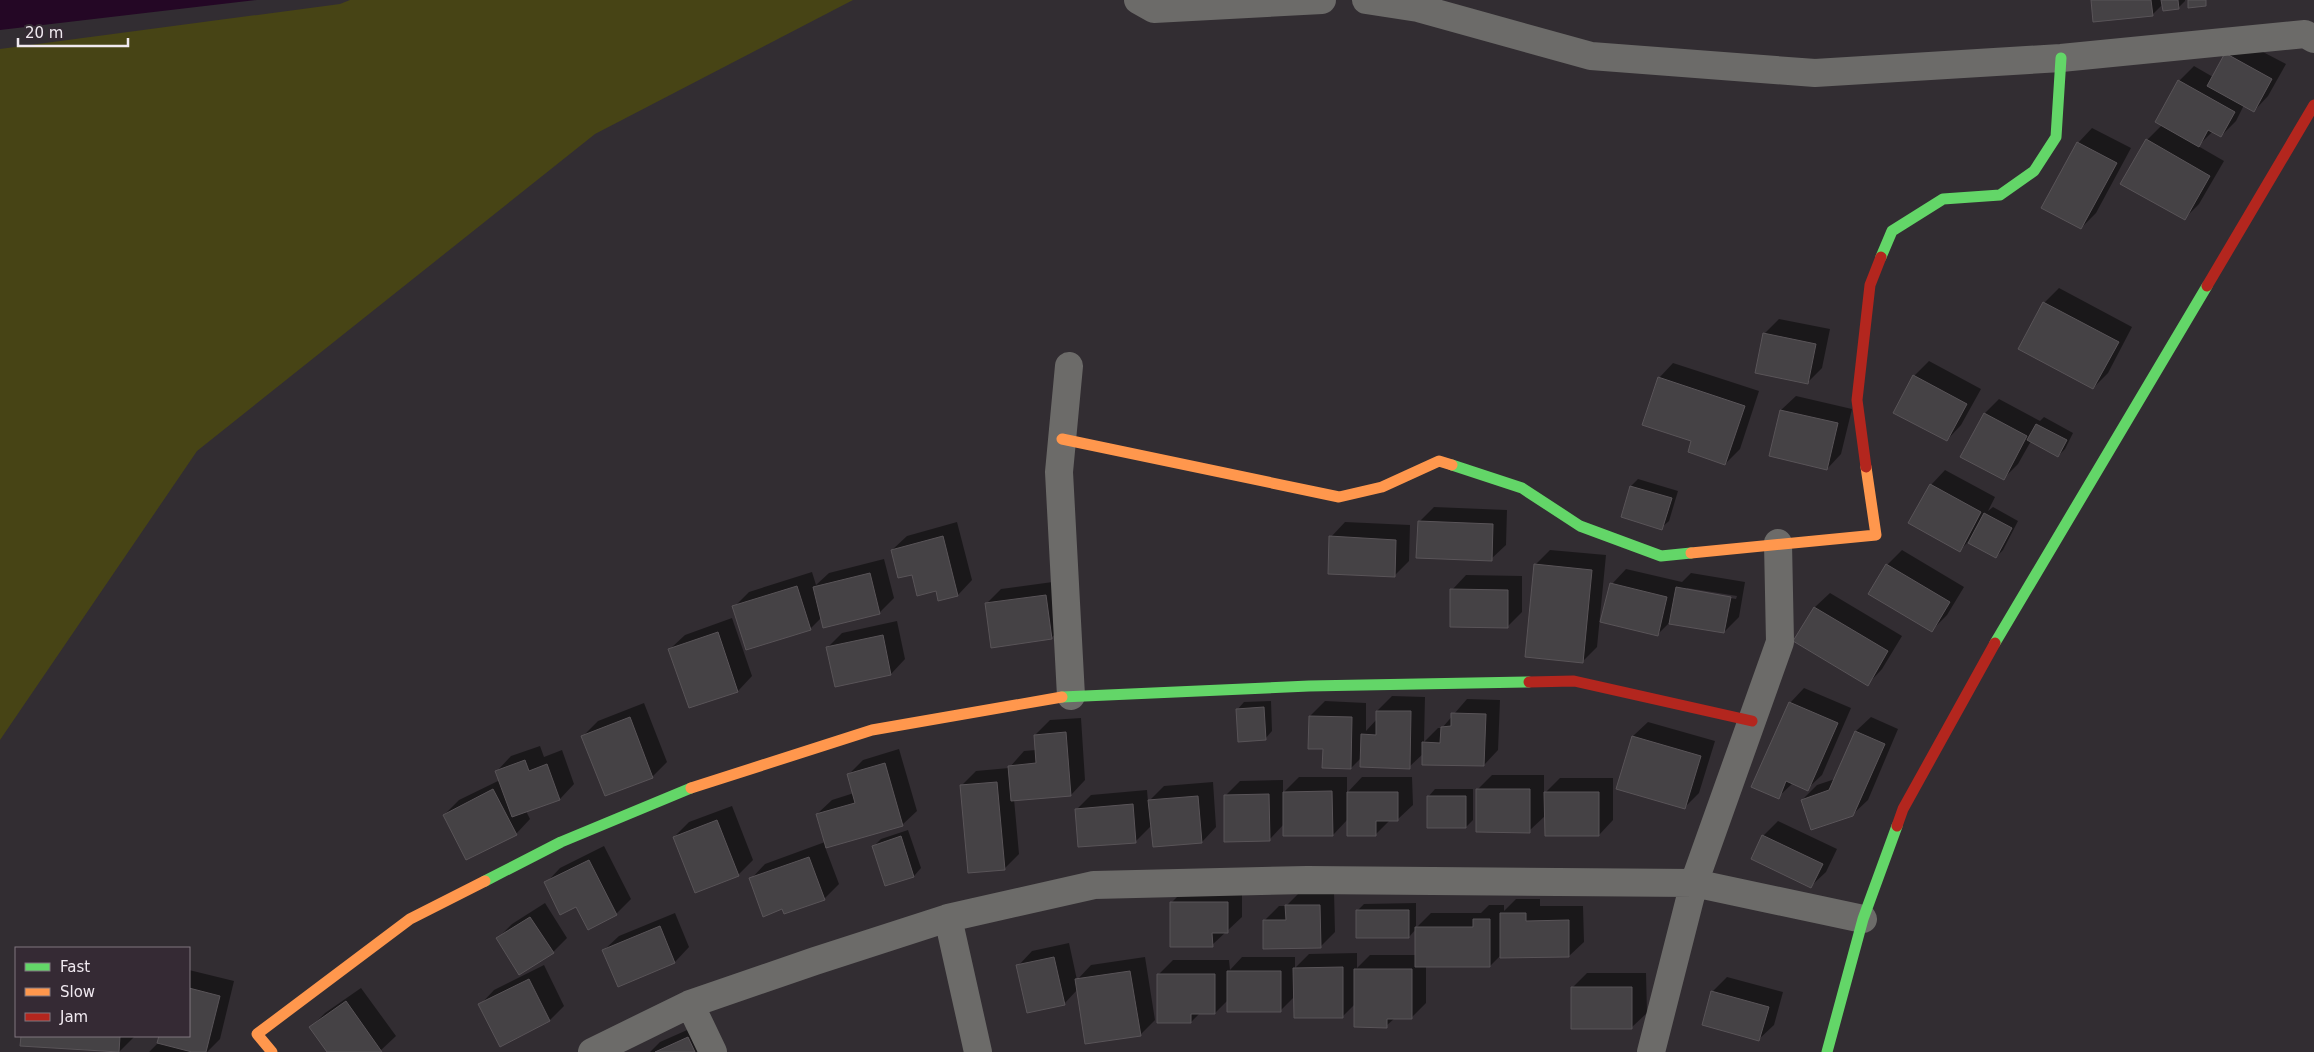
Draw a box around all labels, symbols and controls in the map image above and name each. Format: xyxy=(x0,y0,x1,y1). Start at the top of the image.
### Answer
scale bar xyxy=(18,15,128,47)
text: 20 m xyxy=(25,24,63,42)
legend xyxy=(15,947,190,1037)
text: Fast xyxy=(60,958,90,976)
text: Slow xyxy=(60,983,95,1001)
text: Jam xyxy=(59,1008,88,1026)

